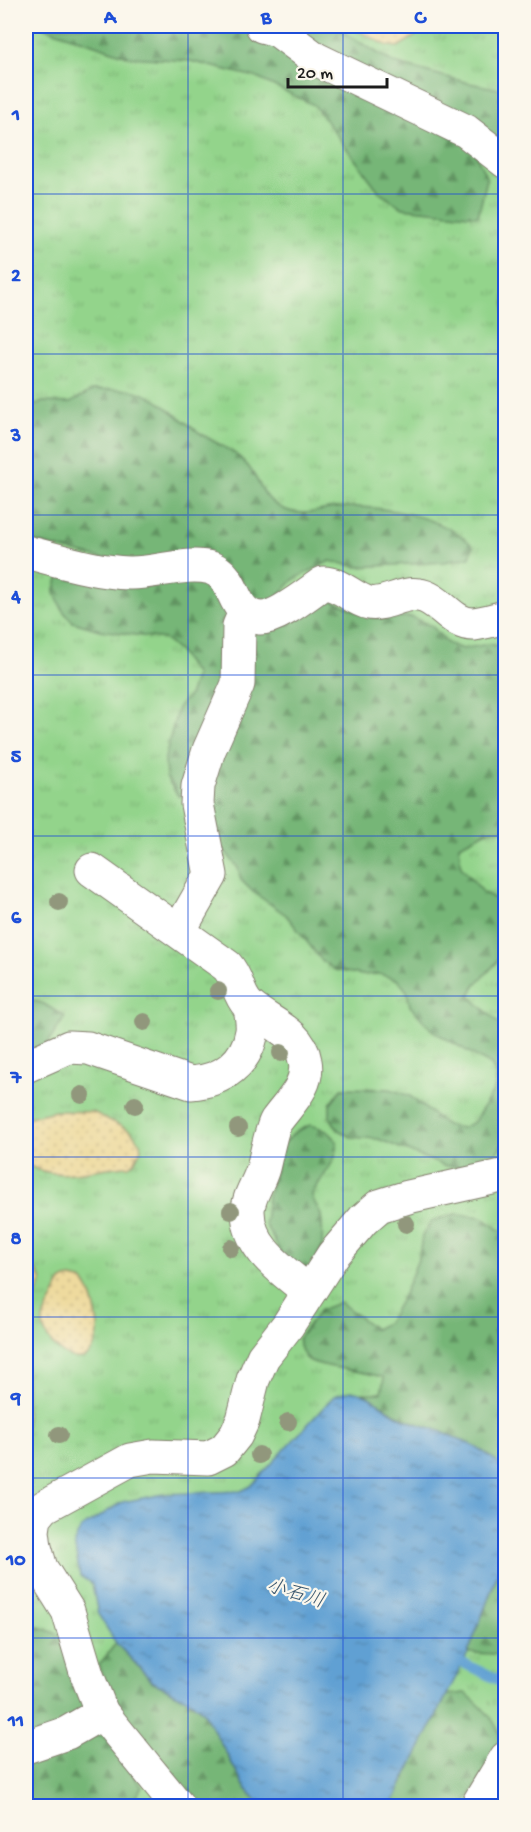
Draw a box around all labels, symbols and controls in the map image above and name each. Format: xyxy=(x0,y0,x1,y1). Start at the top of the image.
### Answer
text: A xyxy=(103,8,118,31)
text: B xyxy=(260,8,272,31)
text: C xyxy=(414,8,428,31)
scale bar xyxy=(288,51,387,89)
text: 20 m xyxy=(297,64,333,85)
text: 1 xyxy=(11,105,20,128)
text: 2 xyxy=(11,266,21,289)
text: 3 xyxy=(10,426,21,449)
text: 4 xyxy=(10,587,21,610)
text: 5 xyxy=(11,747,22,770)
text: 6 xyxy=(11,908,22,931)
text: 7 xyxy=(10,1068,23,1091)
text: 8 xyxy=(11,1229,22,1252)
text: 9 xyxy=(10,1389,21,1412)
text: 10 xyxy=(5,1550,26,1573)
water label: 小石川 xyxy=(263,1575,327,1615)
text: 11 xyxy=(7,1711,24,1734)

